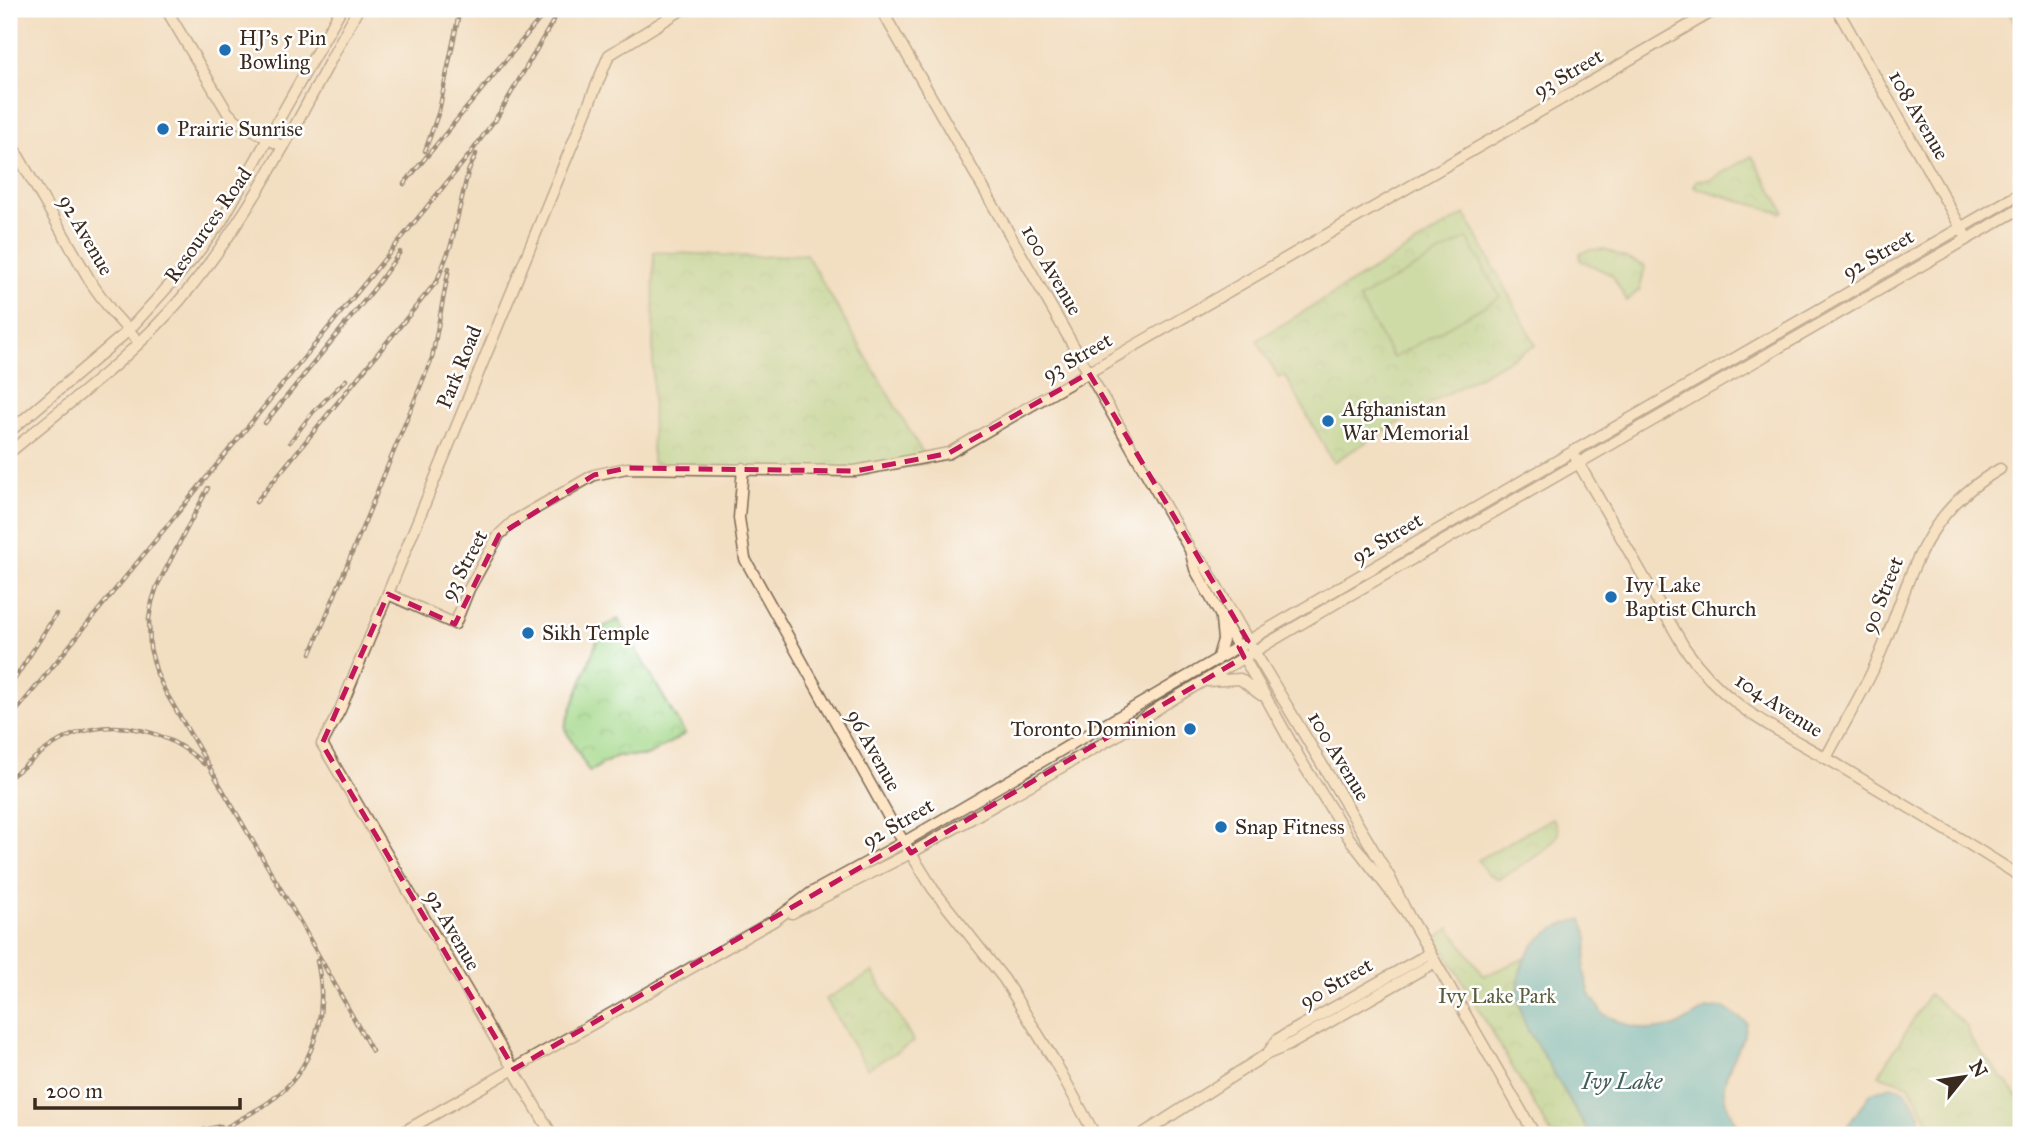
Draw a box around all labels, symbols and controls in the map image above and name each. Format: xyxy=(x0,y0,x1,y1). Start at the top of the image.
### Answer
place label: HJ's 5 Pin Bowling xyxy=(239,25,326,75)
marker: HJ's 5 Pin Bowling xyxy=(217,42,233,58)
street label: 93 Street xyxy=(1528,42,1608,103)
street label: 108 Avenue xyxy=(1883,66,1955,165)
place label: Prairie Sunrise xyxy=(177,116,303,142)
marker: Prairie Sunrise xyxy=(155,121,171,137)
street label: Resources Road xyxy=(159,162,258,288)
street label: 92 Avenue xyxy=(52,190,120,280)
street label: 100 Avenue xyxy=(1016,220,1088,320)
street label: 92 Street xyxy=(1838,223,1919,285)
street label: Park Road xyxy=(431,321,488,412)
street label: 93 Street xyxy=(1037,326,1117,387)
place label: Afghanistan War Memorial xyxy=(1341,396,1469,446)
marker: Afghanistan War Memorial xyxy=(1320,413,1336,429)
street label: 92 Street xyxy=(1347,506,1428,569)
street label: 93 Street xyxy=(435,525,494,605)
street label: 90 Street xyxy=(1855,552,1909,637)
place label: Ivy Lake Baptist Church xyxy=(1625,572,1757,622)
marker: Ivy Lake Baptist Church xyxy=(1603,589,1619,605)
place label: Sikh Temple xyxy=(542,620,650,646)
marker: Sikh Temple xyxy=(520,625,536,641)
street label: 104 Avenue xyxy=(1730,667,1828,743)
street label: 96 Avenue xyxy=(841,705,907,796)
street label: 100 Avenue xyxy=(1302,706,1376,806)
place label: Toronto Dominion xyxy=(1010,716,1176,742)
marker: Toronto Dominion xyxy=(1182,721,1198,737)
street label: 92 Street xyxy=(858,792,939,854)
place label: Snap Fitness xyxy=(1235,814,1345,840)
marker: Snap Fitness xyxy=(1213,819,1229,835)
street label: 92 Avenue xyxy=(419,885,487,975)
street label: 90 Street xyxy=(1295,951,1378,1014)
park label: Ivy Lake Park xyxy=(1438,983,1556,1009)
north arrow xyxy=(1928,1042,1998,1112)
text: N xyxy=(1964,1056,1992,1081)
scale bar xyxy=(35,1067,240,1111)
water label: Ivy Lake xyxy=(1581,1067,1663,1095)
text: 200 m xyxy=(46,1078,103,1104)

